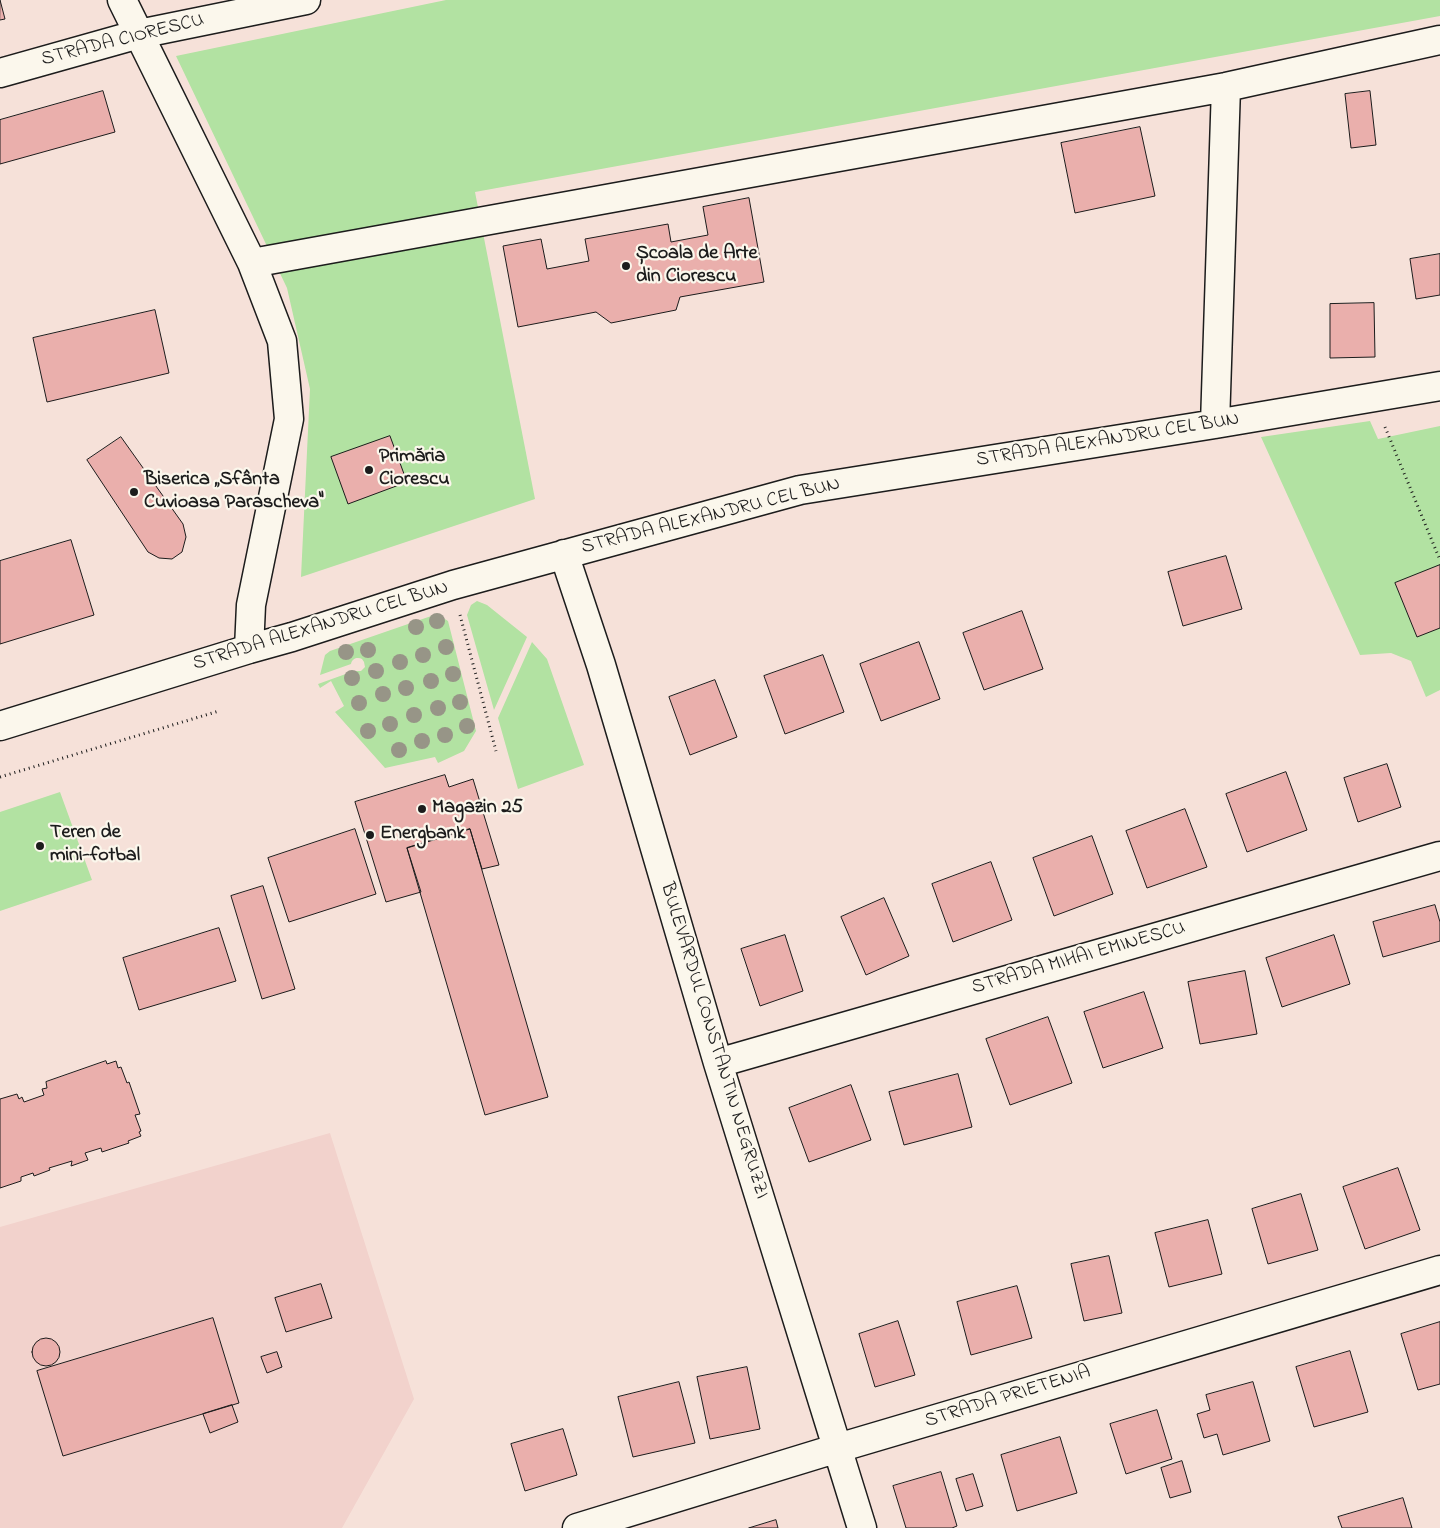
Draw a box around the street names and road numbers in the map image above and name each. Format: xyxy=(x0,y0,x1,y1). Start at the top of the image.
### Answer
street label: STRADA CIORESCU xyxy=(39,9,207,73)
street label: STRADA ALEXANDRU CEL BUN xyxy=(975,408,1241,474)
street label: STRADA ALEXANDRU CEL BUN xyxy=(579,473,843,561)
street label: STRADA ALEXANDRU CEL BUN xyxy=(190,577,452,677)
street label: BULEVARDUL CONSTANTIN NEGRUZZI xyxy=(653,880,773,1202)
street label: STRADA MIHAI EMINESCU xyxy=(969,917,1189,1001)
street label: STRADA PRIETENIA xyxy=(922,1361,1094,1435)

